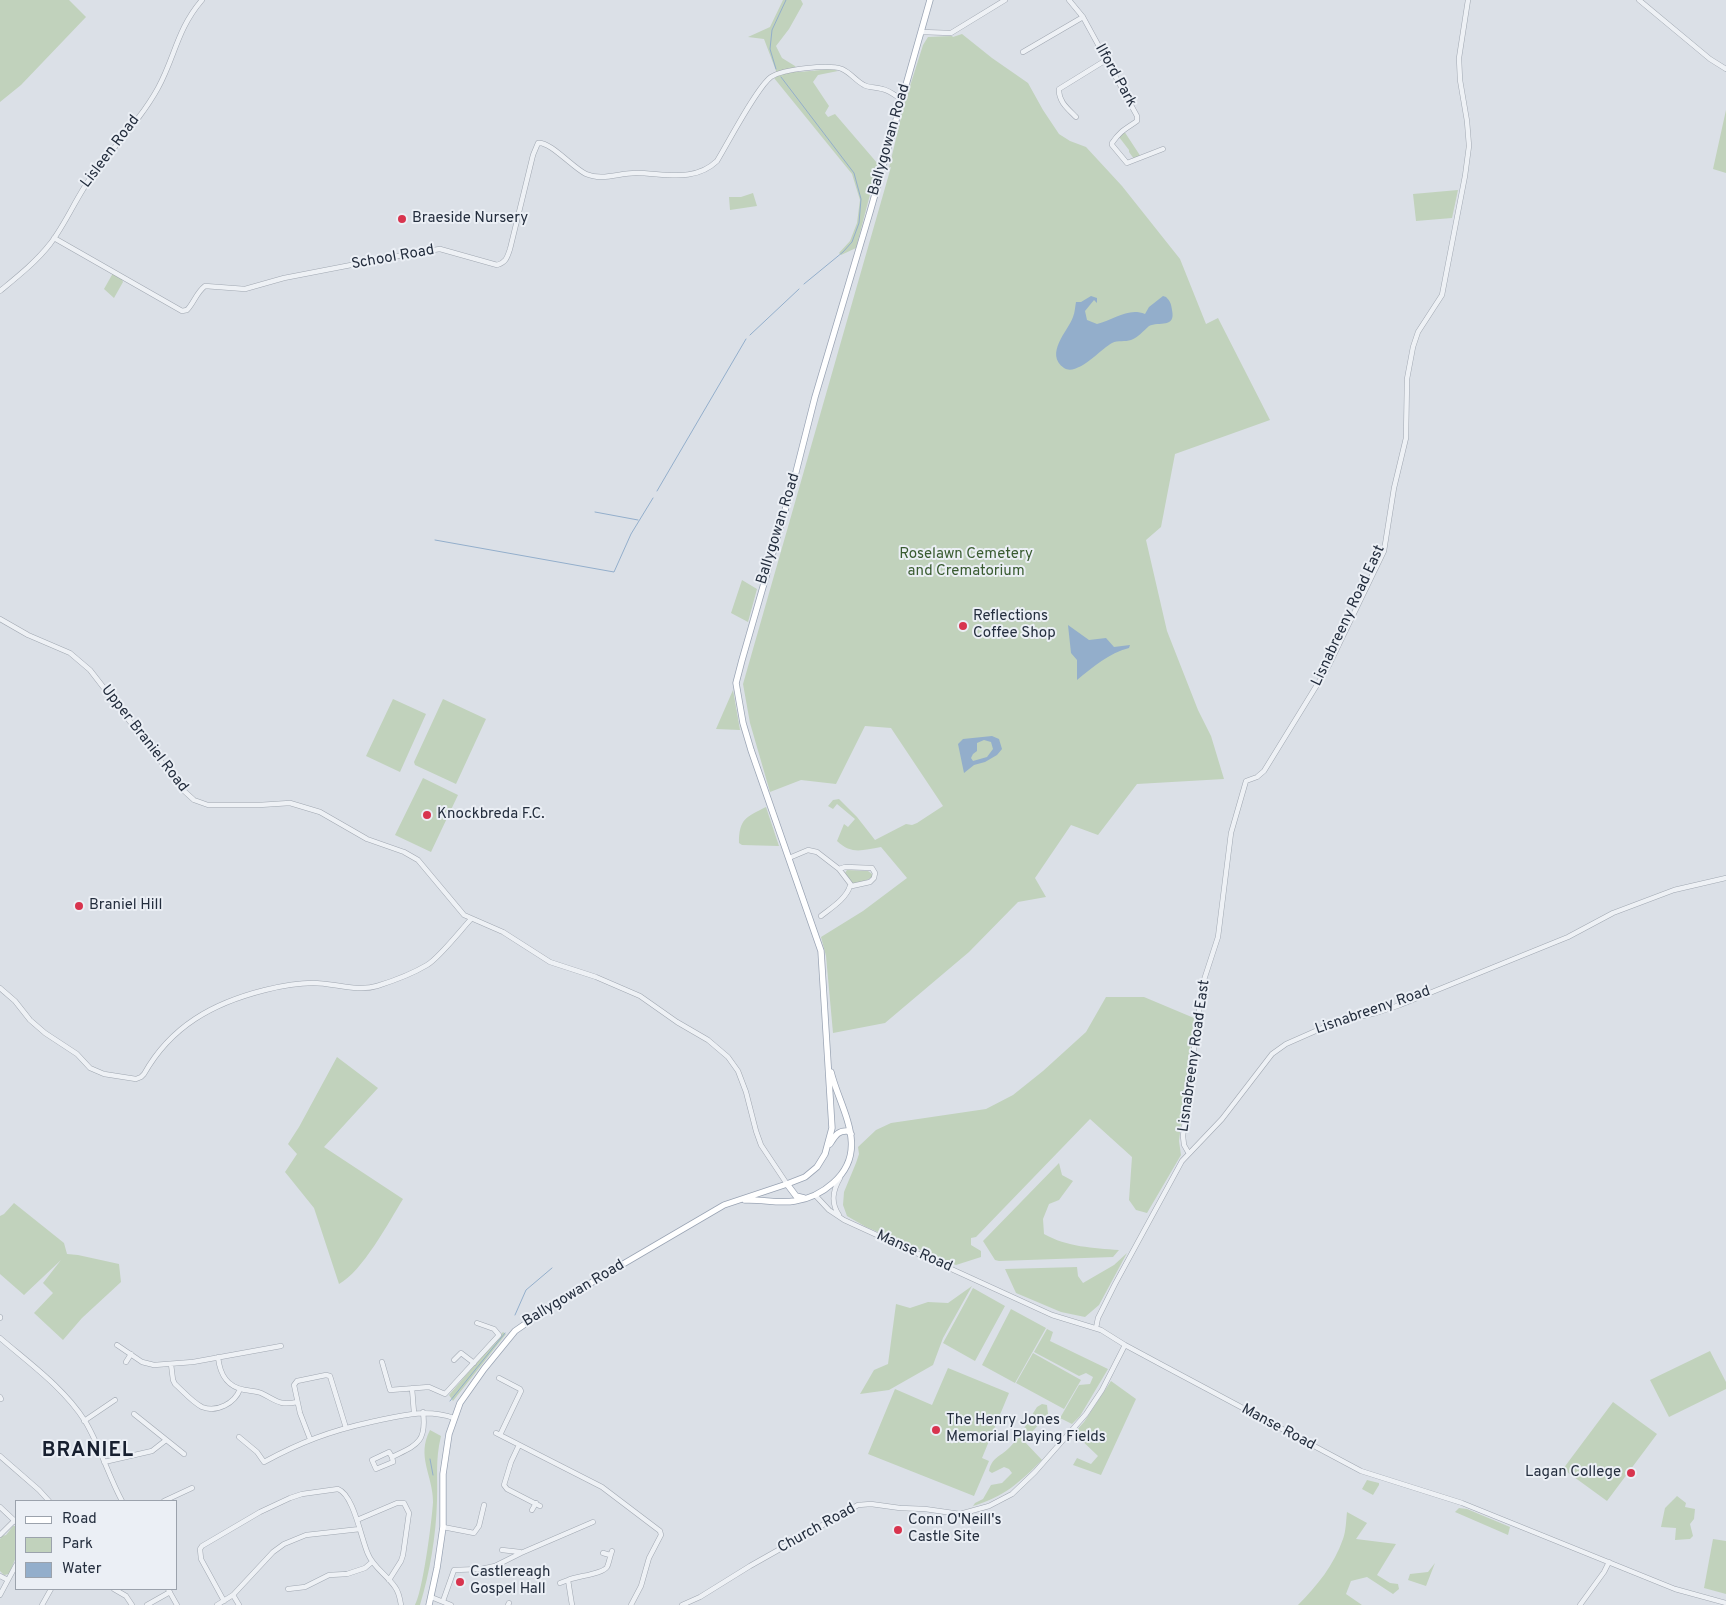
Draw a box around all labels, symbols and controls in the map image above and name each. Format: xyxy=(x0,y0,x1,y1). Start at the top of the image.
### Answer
street label: Ilford Park xyxy=(1090,41,1140,111)
street label: Ballygowan Road xyxy=(865,82,915,198)
street label: Lisleen Road xyxy=(78,112,144,192)
place label: Braeside Nursery xyxy=(412,210,528,228)
marker: Braeside Nursery xyxy=(396,213,408,225)
street label: School Road xyxy=(350,242,436,274)
street label: Ballygowan Road xyxy=(754,471,804,587)
street label: Lisnabreeny Road East xyxy=(1308,543,1390,689)
park label: Roselawn Cemetery and Crematorium xyxy=(899,546,1033,581)
place label: Reflections Coffee Shop xyxy=(973,608,1056,643)
marker: Reflections Coffee Shop xyxy=(957,620,969,632)
street label: Upper Braniel Road xyxy=(97,682,191,796)
place label: Knockbreda F.C. xyxy=(437,806,545,824)
marker: Knockbreda F.C. xyxy=(421,809,433,821)
place label: Braniel Hill xyxy=(89,897,162,915)
marker: Braniel Hill xyxy=(73,900,85,912)
street label: Lisnabreeny Road East xyxy=(1175,979,1215,1133)
street label: Lisnabreeny Road xyxy=(1313,983,1433,1039)
street label: Manse Road xyxy=(873,1227,955,1277)
street label: Ballygowan Road xyxy=(520,1257,628,1331)
street label: Manse Road xyxy=(1238,1401,1318,1455)
place label: The Henry Jones Memorial Playing Fields xyxy=(946,1412,1106,1447)
marker: The Henry Jones Memorial Playing Fields xyxy=(930,1424,942,1436)
district label: BRANIEL xyxy=(41,1440,135,1464)
place label: Lagan College xyxy=(1525,1464,1621,1482)
marker: Lagan College xyxy=(1625,1467,1637,1479)
legend xyxy=(15,1500,178,1590)
street label: Church Road xyxy=(775,1500,859,1558)
text: Road xyxy=(62,1510,97,1529)
place label: Conn O'Neill's Castle Site xyxy=(908,1512,1001,1547)
marker: Conn O'Neill's Castle Site xyxy=(892,1524,904,1536)
text: Park xyxy=(62,1535,93,1554)
text: Water xyxy=(62,1560,101,1579)
place label: Castlereagh Gospel Hall xyxy=(470,1564,550,1599)
marker: Castlereagh Gospel Hall xyxy=(454,1576,466,1588)

